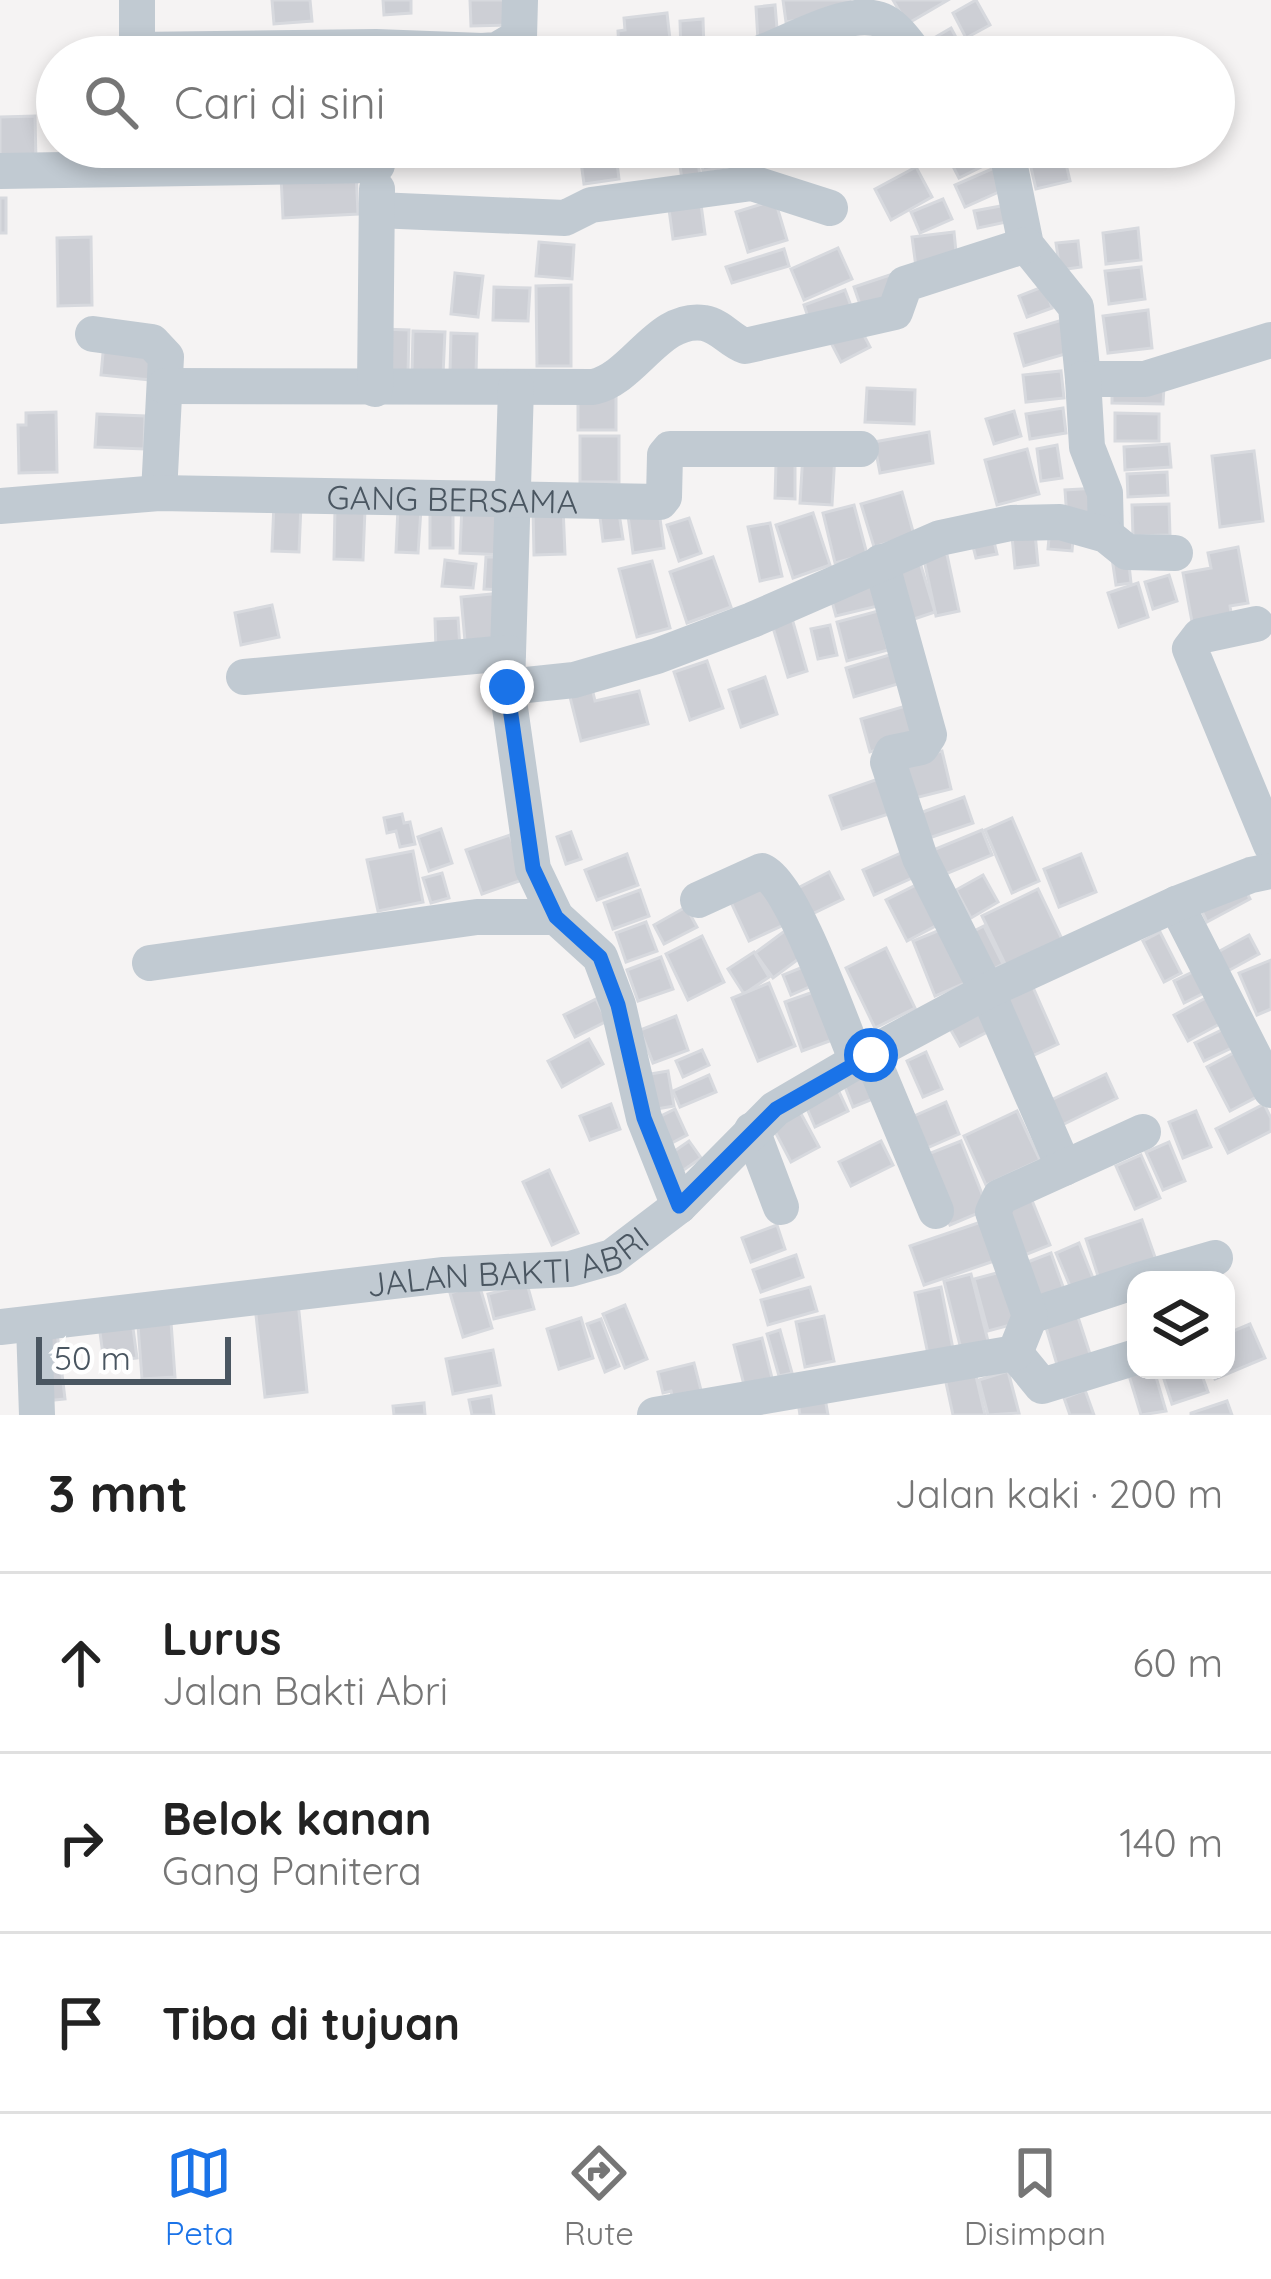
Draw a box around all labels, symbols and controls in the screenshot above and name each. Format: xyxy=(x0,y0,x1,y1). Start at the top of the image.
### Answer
search box xyxy=(36,36,1235,168)
icon: search xyxy=(78,69,144,135)
text: Cari di sini xyxy=(174,74,385,130)
street label: GANG BERSAMA xyxy=(326,476,578,521)
route end xyxy=(480,660,534,714)
route start xyxy=(844,1028,898,1082)
street label: JALAN BAKTI ABRI xyxy=(364,1217,656,1304)
map controls xyxy=(1127,1271,1235,1379)
button: layers xyxy=(1127,1271,1235,1379)
scale bar xyxy=(36,1331,231,1384)
text: 50 m xyxy=(54,1337,131,1378)
text: 3 mnt xyxy=(48,1461,188,1525)
text: Jalan kaki · 200 m xyxy=(895,1469,1223,1518)
text: Lurus xyxy=(162,1610,281,1666)
icon: ahead xyxy=(48,1630,114,1696)
text: 60 m xyxy=(1133,1638,1223,1687)
text: Jalan Bakti Abri xyxy=(162,1666,448,1715)
text: Belok kanan xyxy=(162,1790,432,1846)
icon: right xyxy=(48,1810,114,1876)
text: 140 m xyxy=(1119,1818,1223,1867)
text: Gang Panitera xyxy=(162,1846,422,1895)
icon: arrive xyxy=(48,1990,114,2056)
text: Tiba di tujuan xyxy=(162,1995,460,2051)
tab: Peta xyxy=(165,2140,234,2253)
tab: Rute xyxy=(564,2140,634,2253)
tab: Disimpan xyxy=(964,2140,1106,2253)

